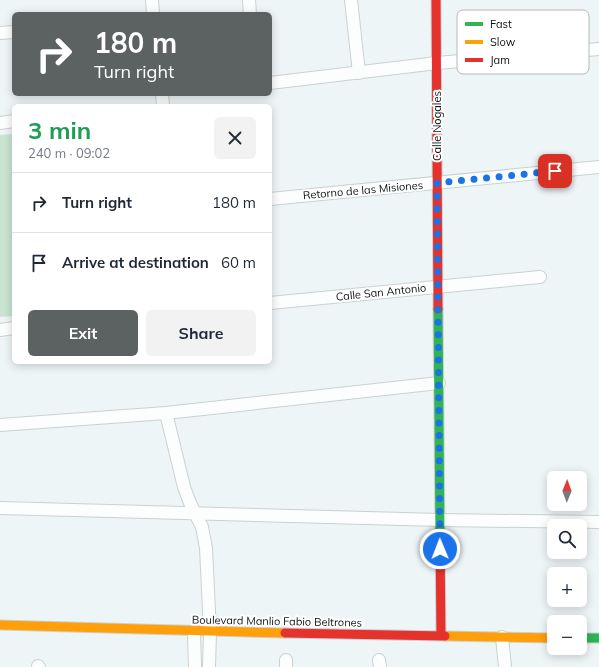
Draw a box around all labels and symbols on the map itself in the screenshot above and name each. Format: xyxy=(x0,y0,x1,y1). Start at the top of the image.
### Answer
legend xyxy=(457,10,589,74)
text: Fast xyxy=(490,17,512,31)
text: Slow xyxy=(490,35,516,49)
text: Jam xyxy=(490,53,510,67)
street label: Calle Nogales xyxy=(430,91,444,161)
pin xyxy=(538,154,572,188)
street label: Retorno de las Misiones xyxy=(302,178,424,202)
street label: Calle San Antonio xyxy=(335,280,427,304)
north arrow xyxy=(547,471,587,511)
position arrow xyxy=(419,528,461,570)
street label: Boulevard Manlio Fabio Beltrones xyxy=(192,613,362,629)

